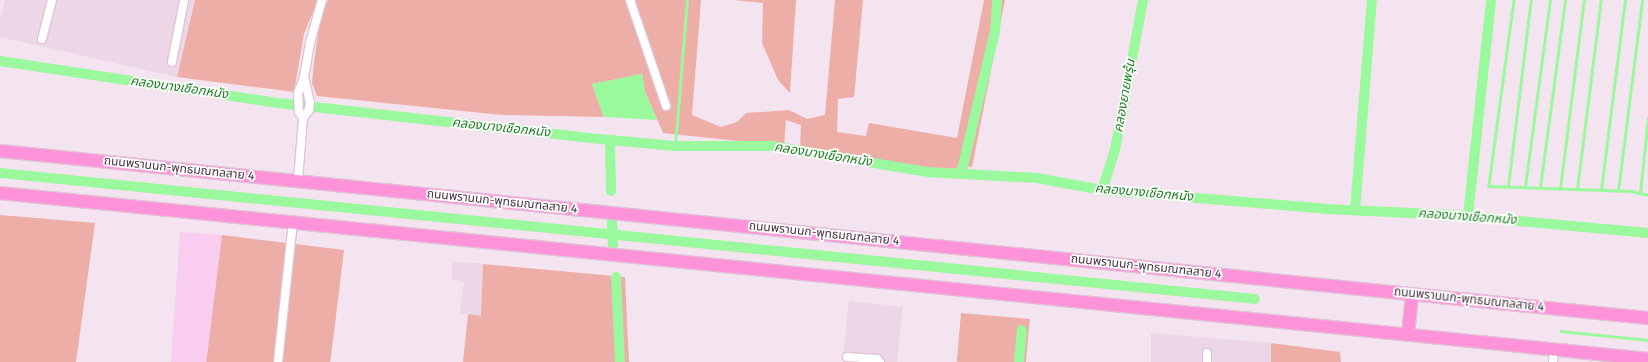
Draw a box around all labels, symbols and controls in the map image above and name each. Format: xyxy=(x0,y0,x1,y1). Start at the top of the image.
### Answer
water label: คลองยายพรุ้น xyxy=(1111,58,1139,134)
water label: คลองบางเชือกหนัง xyxy=(129,73,229,103)
water label: คลองบางเชือกหนัง xyxy=(451,115,551,141)
water label: คลองบางเชือกหนัง xyxy=(773,140,873,170)
street label: ถนนพรานนก-พุทธมณฑลสาย 4 xyxy=(103,154,255,184)
water label: คลองบางเชือกหนัง xyxy=(1094,181,1194,205)
street label: ถนนพรานนก-พุทธมณฑลสาย 4 xyxy=(426,187,578,217)
water label: คลองบางเชือกหนัง xyxy=(1417,206,1517,228)
street label: ถนนพรานนก-พุทธมณฑลสาย 4 xyxy=(748,219,900,249)
street label: ถนนพรานนก-พุทธมณฑลสาย 4 xyxy=(1070,252,1222,282)
street label: ถนนพรานนก-พุทธมณฑลสาย 4 xyxy=(1393,285,1545,315)

